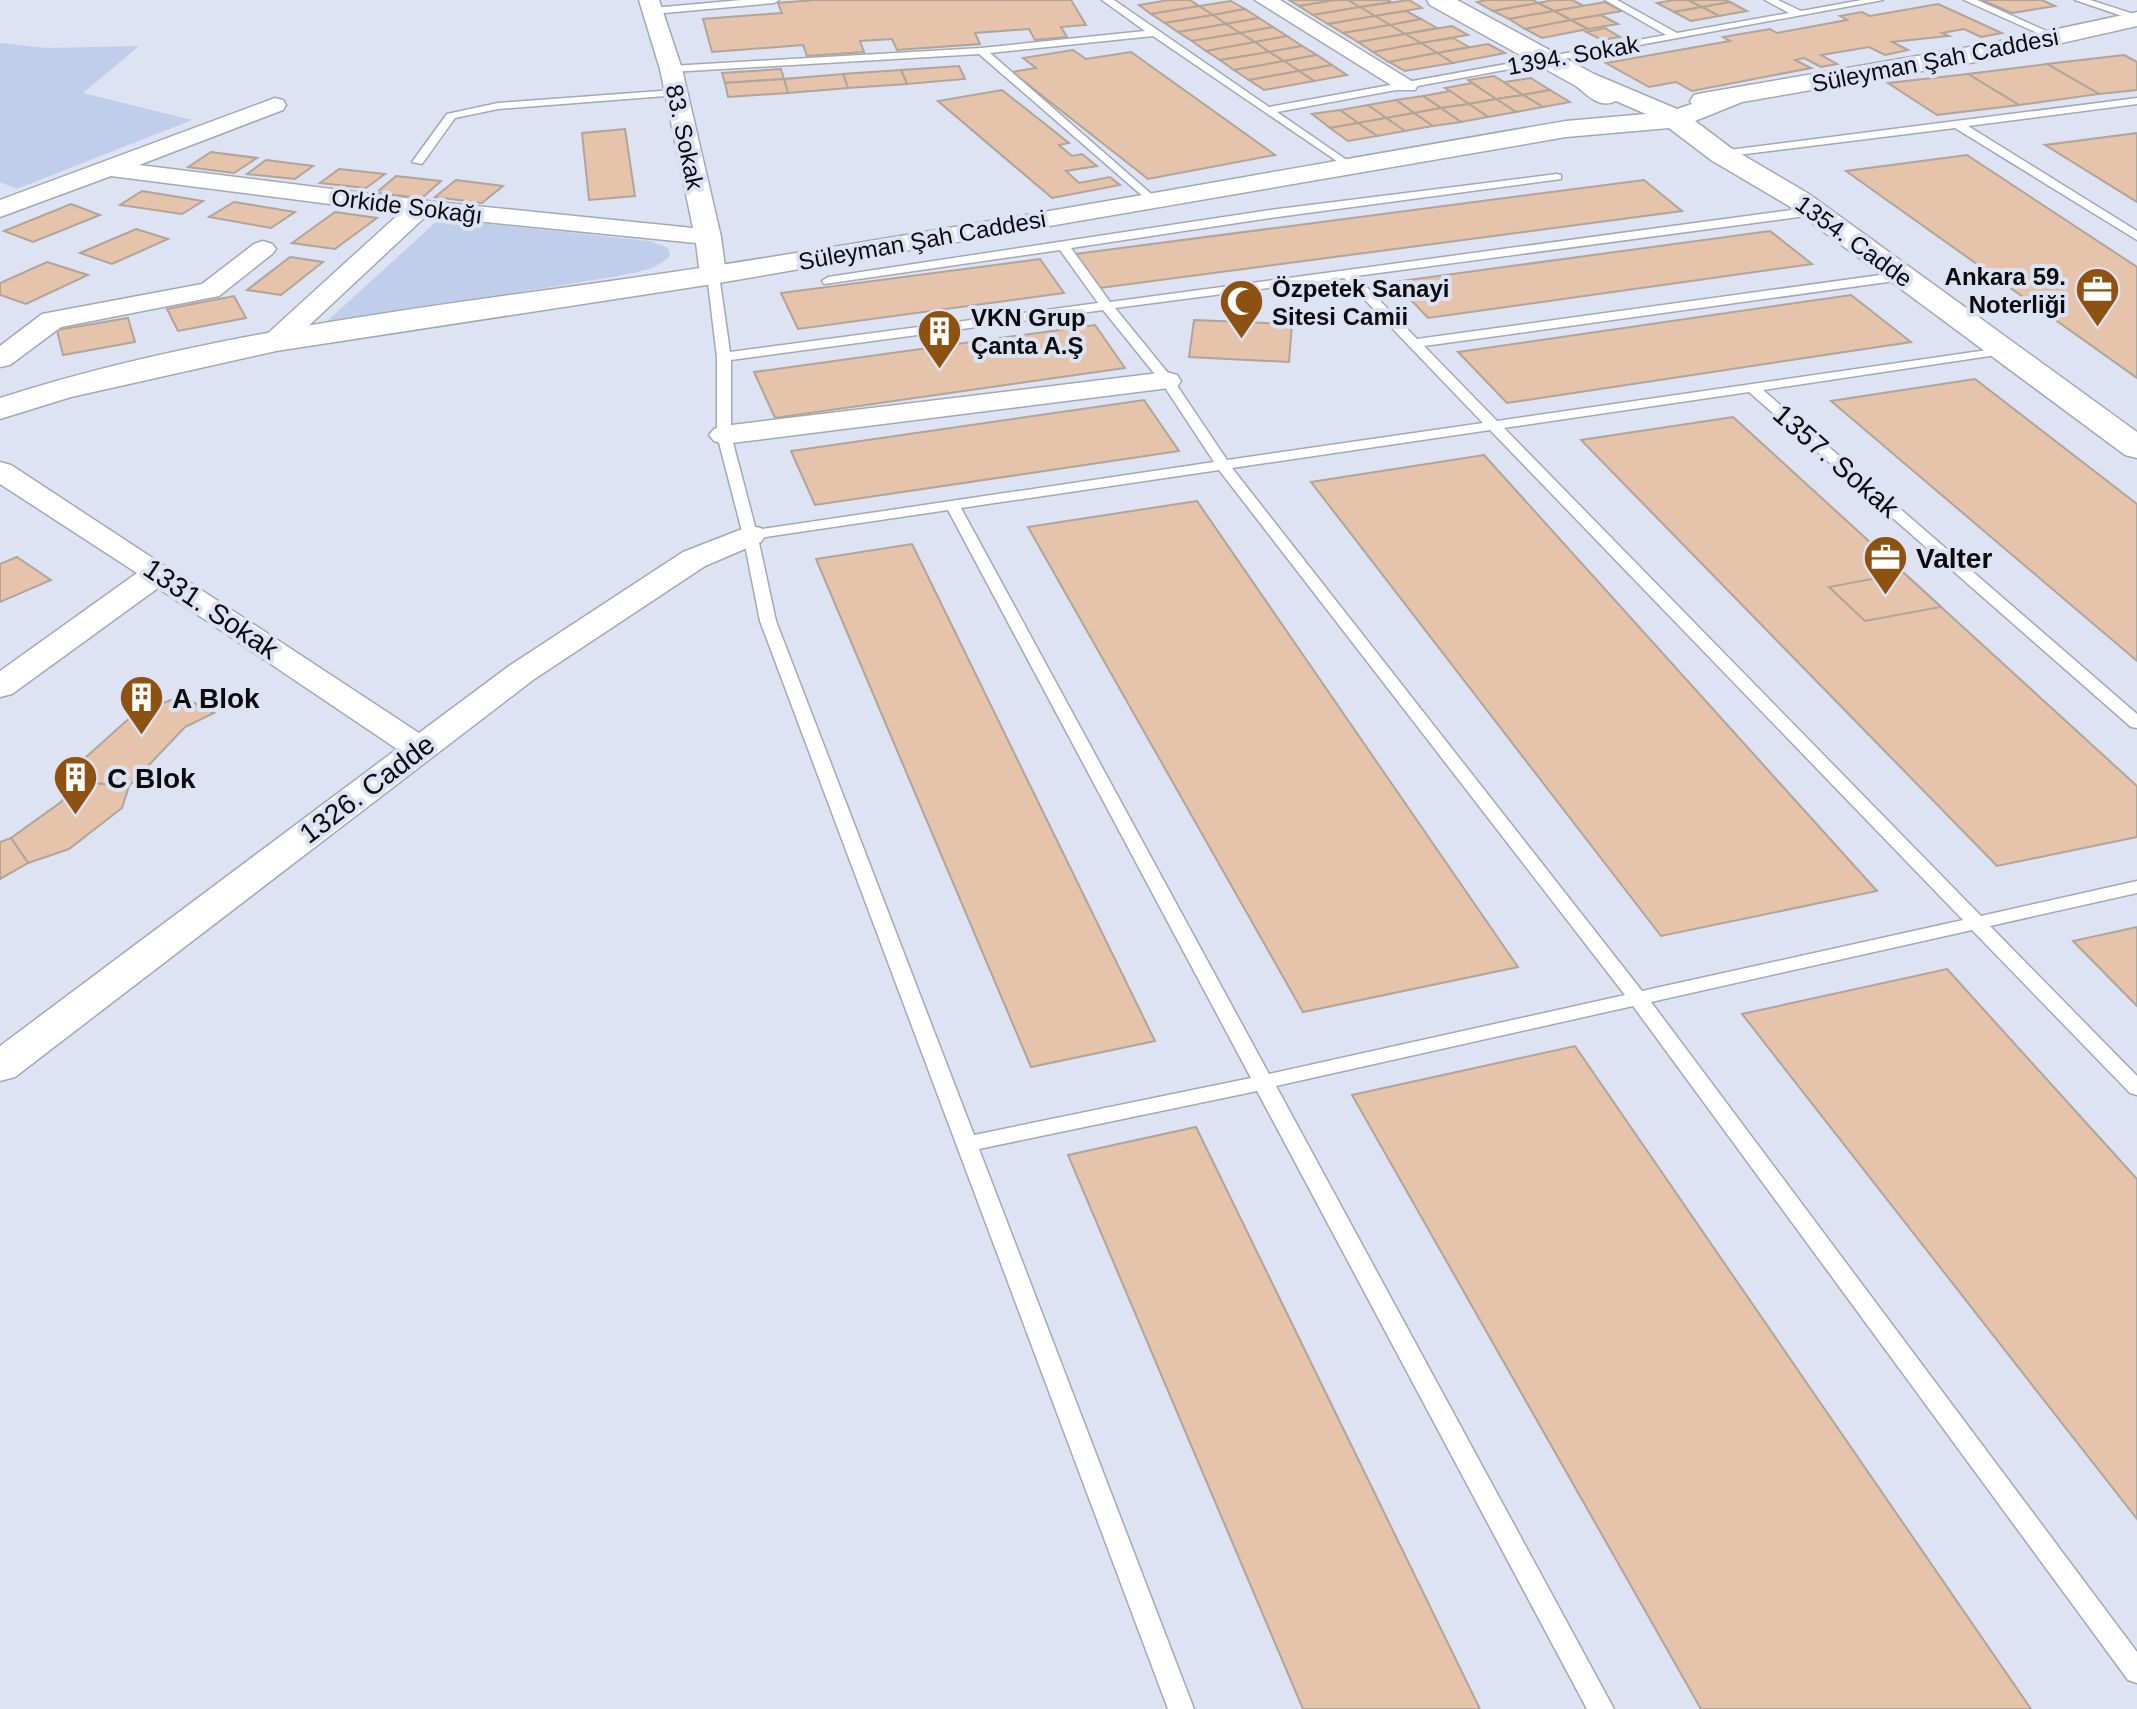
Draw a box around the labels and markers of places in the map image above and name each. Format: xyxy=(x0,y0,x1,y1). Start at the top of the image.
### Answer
place label: Ankara 59. Noterliği xyxy=(1945,263,2066,318)
office icon: Ankara 59. Noterliği xyxy=(2073,266,2121,329)
place label: Özpetek Sanayi Sitesi Camii xyxy=(1272,275,1449,330)
mosque icon: Özpetek Sanayi Sitesi Camii xyxy=(1217,278,1265,341)
place label: VKN Grup Çanta A.Ş xyxy=(971,304,1086,359)
building icon: VKN Grup Çanta A.Ş xyxy=(916,307,964,370)
office icon: Valter xyxy=(1861,534,1909,597)
place label: Valter xyxy=(1916,543,1992,574)
building icon: A Blok xyxy=(117,674,165,737)
place label: A Blok xyxy=(172,683,260,714)
building icon: C Blok xyxy=(52,754,100,817)
place label: C Blok xyxy=(107,763,196,794)

